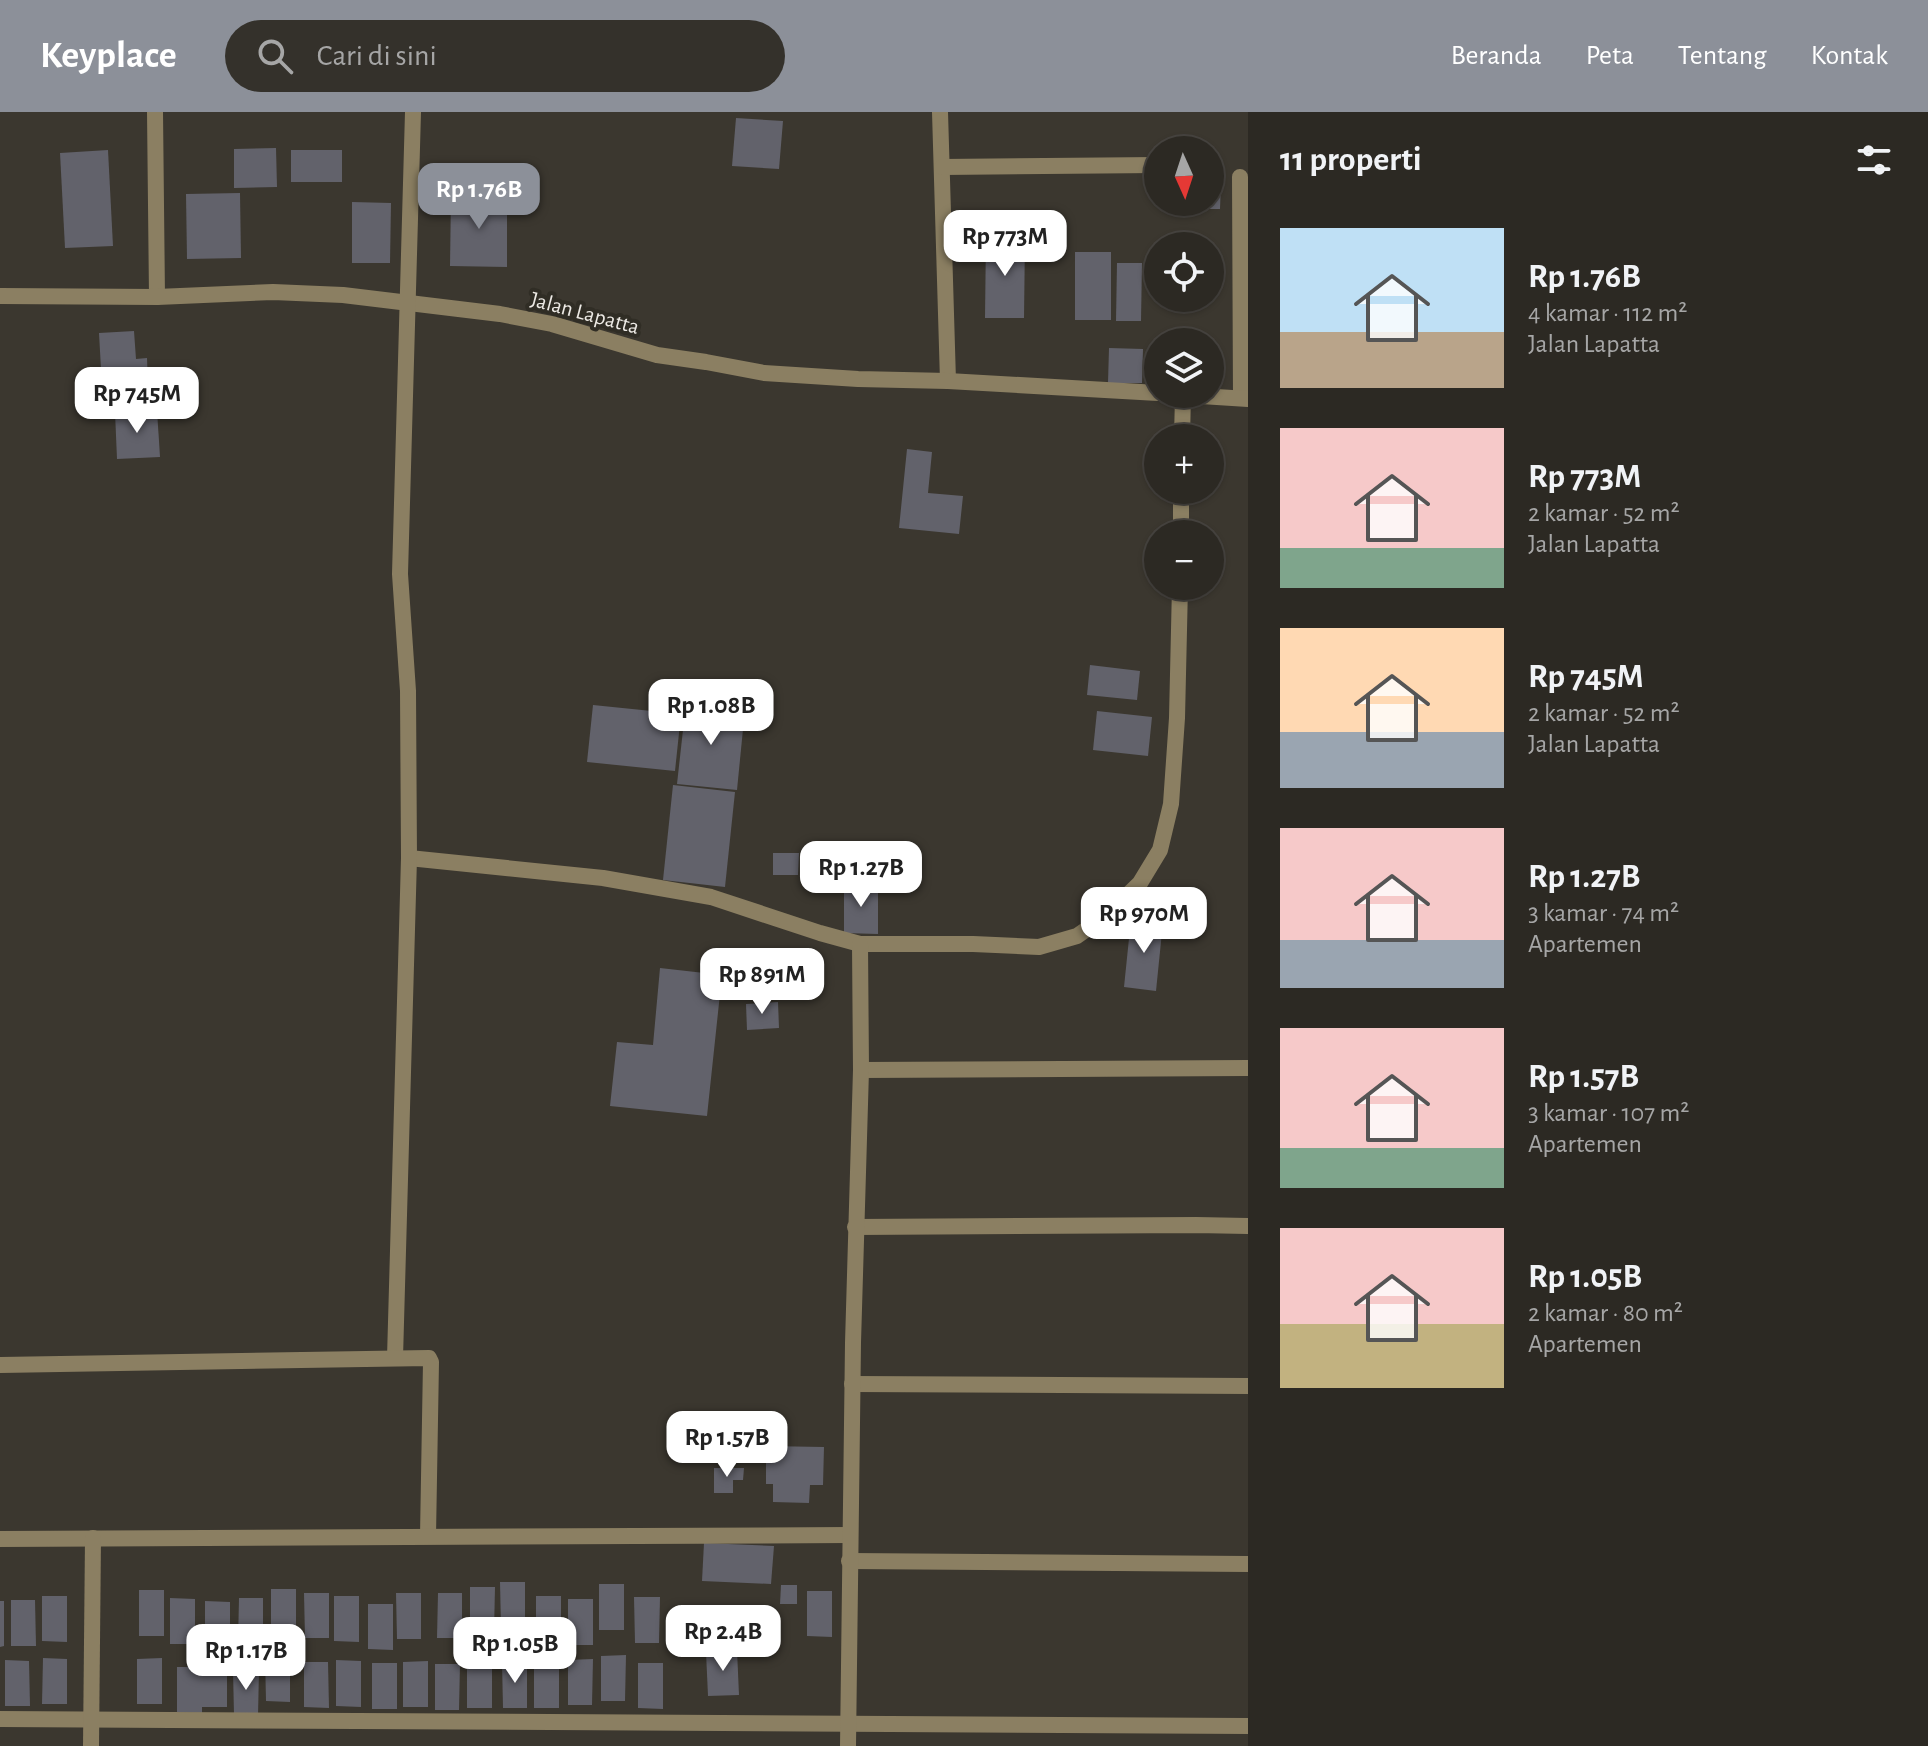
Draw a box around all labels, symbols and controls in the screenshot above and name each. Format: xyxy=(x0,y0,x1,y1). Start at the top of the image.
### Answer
search box xyxy=(225,20,785,92)
icon: search xyxy=(253,34,297,78)
text: Keyplace xyxy=(40,37,177,75)
text: Cari di sini xyxy=(317,41,437,71)
text: Beranda xyxy=(1451,42,1542,70)
text: Peta xyxy=(1586,42,1634,70)
text: Tentang xyxy=(1678,42,1767,70)
text: Kontak xyxy=(1811,42,1888,70)
north arrow xyxy=(1144,136,1224,216)
map controls xyxy=(1144,136,1224,600)
icon: filters xyxy=(1852,138,1896,182)
text: 11 properti xyxy=(1280,143,1422,177)
pin: Rp 1.76B xyxy=(396,163,562,231)
text: Rp 1.76B xyxy=(436,176,522,202)
pin: Rp 773M xyxy=(931,210,1079,278)
text: Rp 773M xyxy=(962,223,1048,249)
button: locate xyxy=(1144,232,1224,312)
icon: home xyxy=(1344,260,1440,356)
text: Rp 1.76B xyxy=(1528,260,1641,294)
street label: Jalan Lapatta xyxy=(528,288,642,338)
text: 4 kamar · 112 m² xyxy=(1528,300,1687,326)
button: layers xyxy=(1144,328,1224,408)
text: Jalan Lapatta xyxy=(1528,331,1660,357)
pin: Rp 745M xyxy=(63,367,211,435)
text: Rp 745M xyxy=(93,380,181,406)
button: + xyxy=(1144,424,1224,504)
icon: home xyxy=(1344,460,1440,556)
text: Rp 773M xyxy=(1528,460,1641,494)
text: 2 kamar · 52 m² xyxy=(1528,500,1680,526)
button: − xyxy=(1144,520,1224,600)
text: Jalan Lapatta xyxy=(1528,531,1660,557)
icon: home xyxy=(1344,660,1440,756)
text: Rp 745M xyxy=(1528,660,1644,694)
pin: Rp 1.08B xyxy=(628,679,794,747)
text: Rp 1.08B xyxy=(667,692,755,718)
text: 2 kamar · 52 m² xyxy=(1528,700,1680,726)
text: Jalan Lapatta xyxy=(1528,731,1660,757)
pin: Rp 1.27B xyxy=(778,841,944,909)
text: Rp 1.27B xyxy=(818,854,904,880)
icon: home xyxy=(1344,860,1440,956)
text: Rp 1.27B xyxy=(1528,860,1641,894)
pin: Rp 970M xyxy=(1070,887,1218,955)
text: Rp 970M xyxy=(1099,900,1189,926)
text: 3 kamar · 74 m² xyxy=(1528,900,1679,926)
text: Apartemen xyxy=(1528,931,1642,957)
pin: Rp 891M xyxy=(688,948,836,1016)
text: Rp 891M xyxy=(718,961,806,987)
icon: home xyxy=(1344,1060,1440,1156)
text: Rp 1.57B xyxy=(1528,1060,1639,1094)
text: 3 kamar · 107 m² xyxy=(1528,1100,1689,1126)
text: Apartemen xyxy=(1528,1131,1642,1157)
icon: home xyxy=(1344,1260,1440,1356)
text: Rp 1.05B xyxy=(1528,1260,1642,1294)
text: 2 kamar · 80 m² xyxy=(1528,1300,1683,1326)
text: Apartemen xyxy=(1528,1331,1642,1357)
pin: Rp 1.57B xyxy=(644,1411,810,1479)
text: Rp 1.57B xyxy=(684,1424,770,1450)
pin: Rp 2.4B xyxy=(649,1605,797,1673)
pin: Rp 1.05B xyxy=(432,1617,598,1685)
text: Rp 2.4B xyxy=(684,1618,762,1644)
pin: Rp 1.17B xyxy=(163,1624,329,1692)
text: Rp 1.05B xyxy=(471,1630,559,1656)
text: Rp 1.17B xyxy=(204,1637,288,1663)

